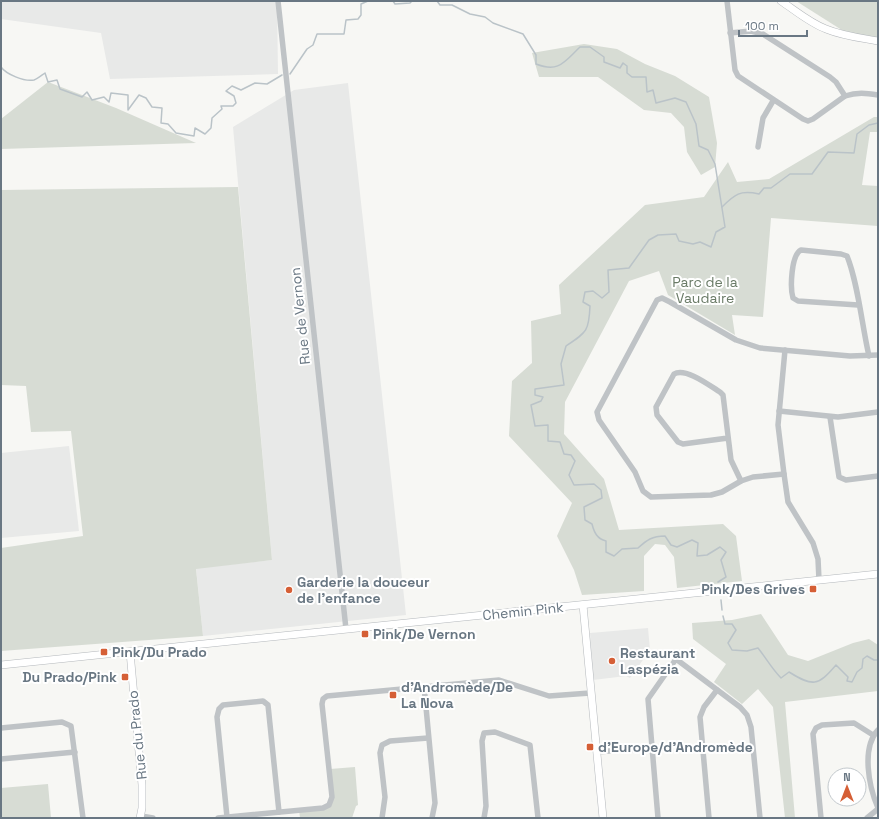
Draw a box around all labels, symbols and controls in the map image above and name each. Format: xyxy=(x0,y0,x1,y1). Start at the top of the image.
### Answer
scale bar xyxy=(739,12,807,38)
text: 100 m xyxy=(745,18,779,34)
street label: Rue de Vernon xyxy=(286,267,314,365)
park label: Parc de la Vaudaire xyxy=(672,273,738,307)
place label: Garderie la douceur de l'enfance xyxy=(297,573,430,607)
place label: Pink/Des Grives xyxy=(701,580,805,598)
marker: Pink/Des Grives xyxy=(808,584,818,594)
marker: Garderie la douceur de l'enfance xyxy=(284,585,294,595)
street label: Chemin Pink xyxy=(482,598,565,624)
place label: Pink/De Vernon xyxy=(373,625,476,643)
marker: Pink/De Vernon xyxy=(360,629,370,639)
place label: Pink/Du Prado xyxy=(112,643,207,661)
place label: Restaurant Laspézia xyxy=(620,644,695,678)
marker: Pink/Du Prado xyxy=(99,647,109,657)
marker: Restaurant Laspézia xyxy=(607,656,617,666)
place label: Du Prado/Pink xyxy=(22,668,117,686)
marker: Du Prado/Pink xyxy=(120,672,130,682)
place label: d'Andromède/De La Nova xyxy=(401,678,513,712)
street label: Rue du Prado xyxy=(123,690,151,780)
marker: d'Andromède/De La Nova xyxy=(388,690,398,700)
place label: d'Europe/d'Andromède xyxy=(598,738,753,756)
marker: d'Europe/d'Andromède xyxy=(585,742,595,752)
north arrow xyxy=(827,767,867,807)
text: N xyxy=(843,770,851,784)

